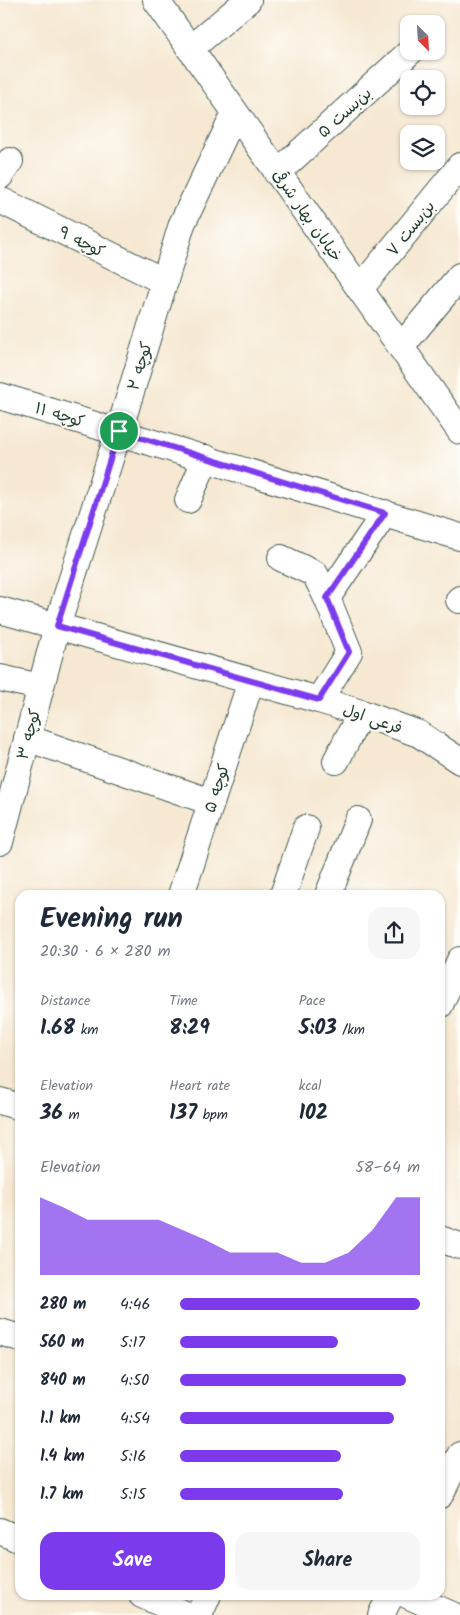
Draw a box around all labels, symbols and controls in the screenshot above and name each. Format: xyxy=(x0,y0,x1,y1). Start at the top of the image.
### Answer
north arrow xyxy=(400,15,445,60)
map controls xyxy=(400,15,445,170)
button: locate xyxy=(400,70,445,115)
street label: بن‌بست ۵ xyxy=(312,82,378,144)
button: layers xyxy=(400,125,445,170)
street label: خیابان بهار شرقی xyxy=(266,164,348,267)
street label: بن‌بست ۷ xyxy=(381,195,442,262)
street label: کوچه ۹ xyxy=(54,220,109,265)
street label: کوچه ۲ xyxy=(121,339,160,394)
street label: کوچه ۱۱ xyxy=(32,396,88,435)
pin xyxy=(98,410,140,452)
icon: arrive xyxy=(105,417,133,445)
street label: فرعی اول xyxy=(339,698,406,741)
street label: کوچه ۳ xyxy=(11,706,48,763)
street label: کوچه ۵ xyxy=(198,761,237,816)
text: Evening run xyxy=(40,897,183,942)
button: share xyxy=(368,907,420,959)
text: 20:30 · 6 × 280 m xyxy=(40,939,171,964)
text: Distance xyxy=(40,990,90,1012)
text: Time xyxy=(169,990,198,1012)
text: Pace xyxy=(299,990,325,1012)
text: 1.68 xyxy=(40,1012,75,1045)
text: 8:29 xyxy=(169,1012,210,1045)
text: 5:03 xyxy=(299,1012,337,1045)
text: km xyxy=(75,1019,98,1041)
text: /km xyxy=(337,1019,365,1041)
text: Elevation xyxy=(40,1075,93,1097)
text: Heart rate xyxy=(169,1075,230,1097)
text: kcal xyxy=(299,1075,321,1097)
text: 36 xyxy=(40,1097,63,1130)
text: 137 xyxy=(169,1097,197,1130)
text: 102 xyxy=(299,1097,328,1130)
text: m xyxy=(63,1104,80,1126)
text: bpm xyxy=(197,1104,228,1126)
text: Elevation xyxy=(40,1155,101,1180)
text: 58–64 m xyxy=(355,1155,420,1180)
text: 280 m xyxy=(40,1292,86,1317)
text: 4:46 xyxy=(120,1292,150,1317)
text: 560 m xyxy=(40,1330,84,1355)
text: 5:17 xyxy=(120,1330,145,1355)
text: 840 m xyxy=(40,1368,86,1393)
text: 4:50 xyxy=(120,1368,149,1393)
text: 1.1 km xyxy=(40,1406,81,1431)
text: 4:54 xyxy=(120,1406,150,1431)
text: 1.4 km xyxy=(40,1444,85,1469)
text: 5:16 xyxy=(120,1444,146,1469)
text: 1.7 km xyxy=(40,1482,83,1507)
text: 5:15 xyxy=(120,1482,146,1507)
button: Save xyxy=(40,1532,225,1590)
button: Share xyxy=(235,1532,420,1590)

